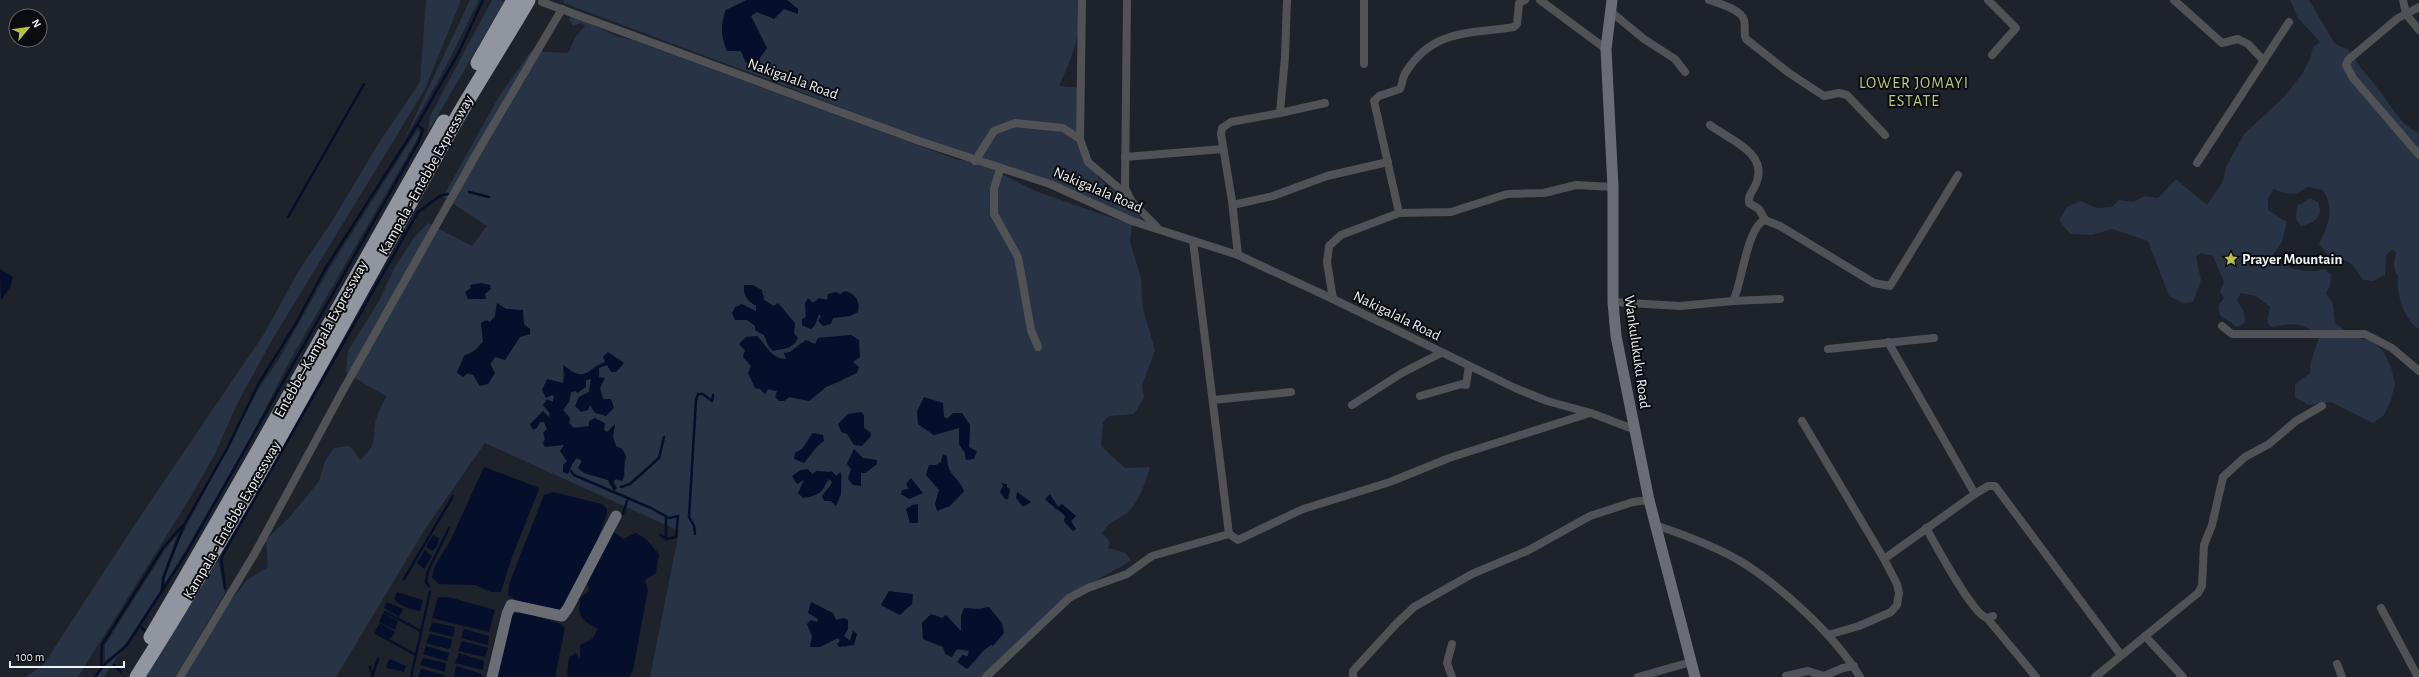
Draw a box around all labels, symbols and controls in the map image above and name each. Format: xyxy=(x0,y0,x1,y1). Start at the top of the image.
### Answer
north arrow xyxy=(8,8,48,48)
text: N xyxy=(30,17,43,29)
street label: Nakigalala Road xyxy=(746,56,840,102)
district label: LOWER JOMAYI ESTATE xyxy=(1859,75,1969,109)
street label: Kampala - Entebbe Expressway xyxy=(376,92,476,257)
street label: Nakigalala Road xyxy=(1051,165,1145,216)
place icon: Prayer Mountain xyxy=(2223,251,2239,267)
place label: Prayer Mountain xyxy=(2242,252,2342,267)
street label: Entebbe–Kampala Expressway xyxy=(272,257,371,420)
street label: Nakigalala Road xyxy=(1351,288,1443,344)
street label: Wankulukuku Road xyxy=(1622,294,1652,410)
street label: Kampala - Entebbe Expressway xyxy=(181,438,284,602)
scale bar xyxy=(10,643,124,669)
text: 100 m xyxy=(16,651,44,663)

